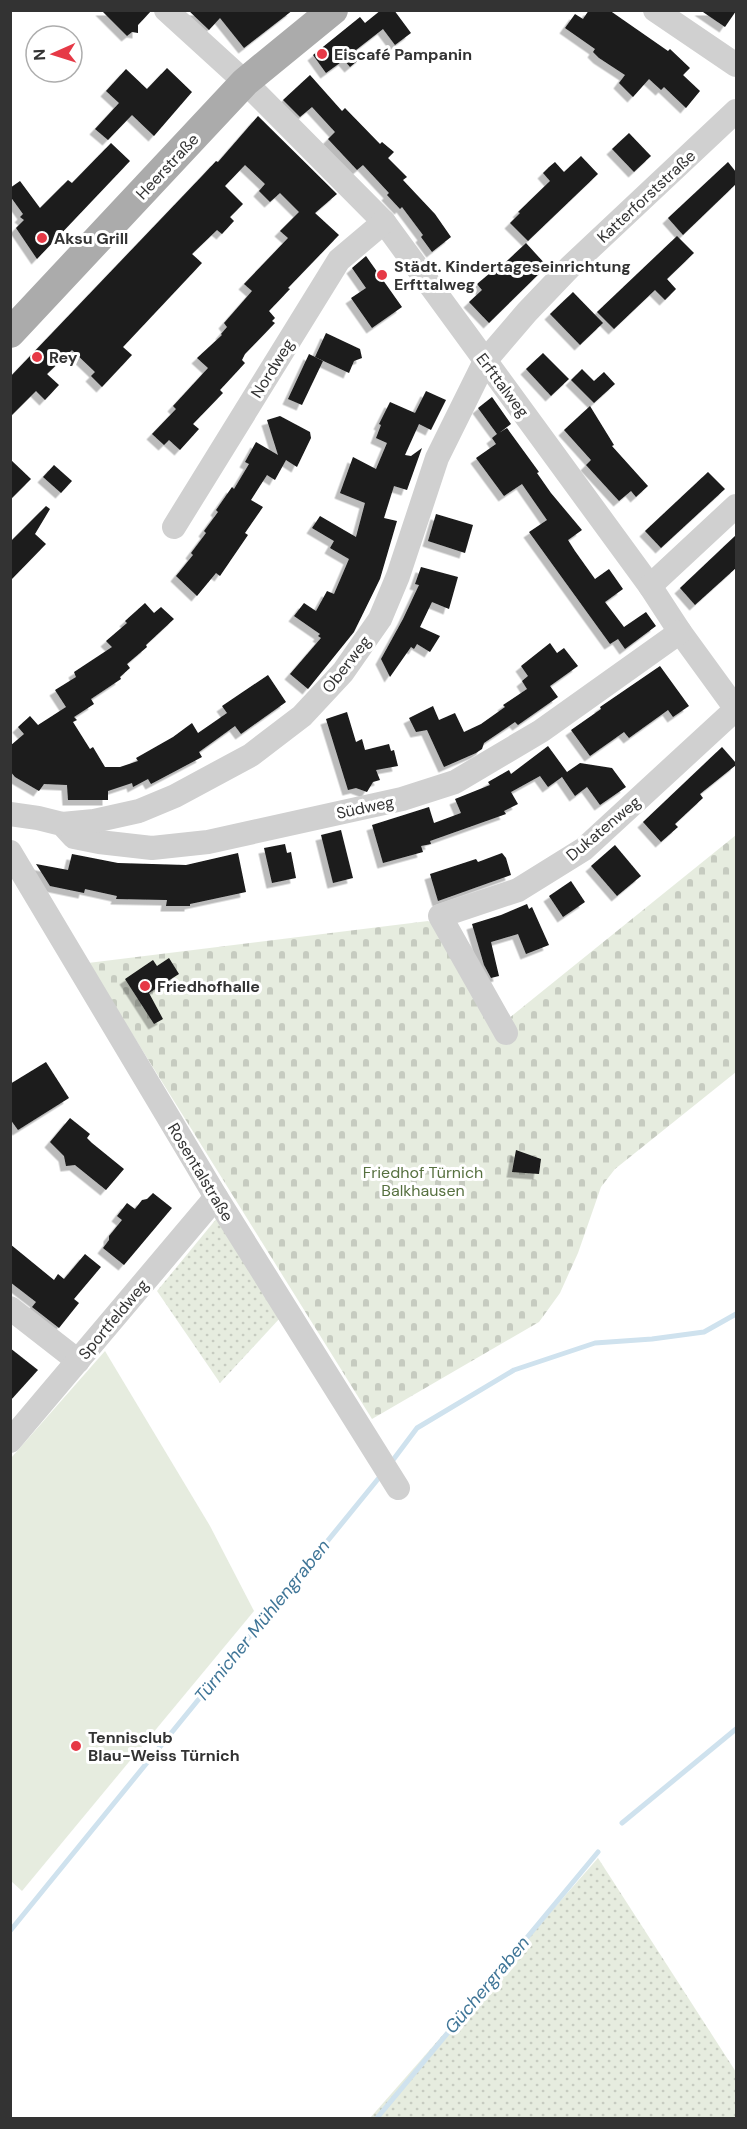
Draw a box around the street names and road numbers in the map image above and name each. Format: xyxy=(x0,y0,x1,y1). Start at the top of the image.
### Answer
street label: Heerstraße xyxy=(131,129,203,204)
street label: Katterforststraße xyxy=(593,145,700,247)
street label: Nordweg xyxy=(246,335,299,402)
street label: Erfttalweg xyxy=(472,349,534,422)
street label: Oberweg xyxy=(317,631,375,697)
street label: Südweg xyxy=(334,791,396,824)
street label: Dukatenweg xyxy=(562,791,645,866)
street label: Rosentalstraße xyxy=(163,1119,238,1225)
street label: Sportfeldweg xyxy=(74,1275,153,1364)

